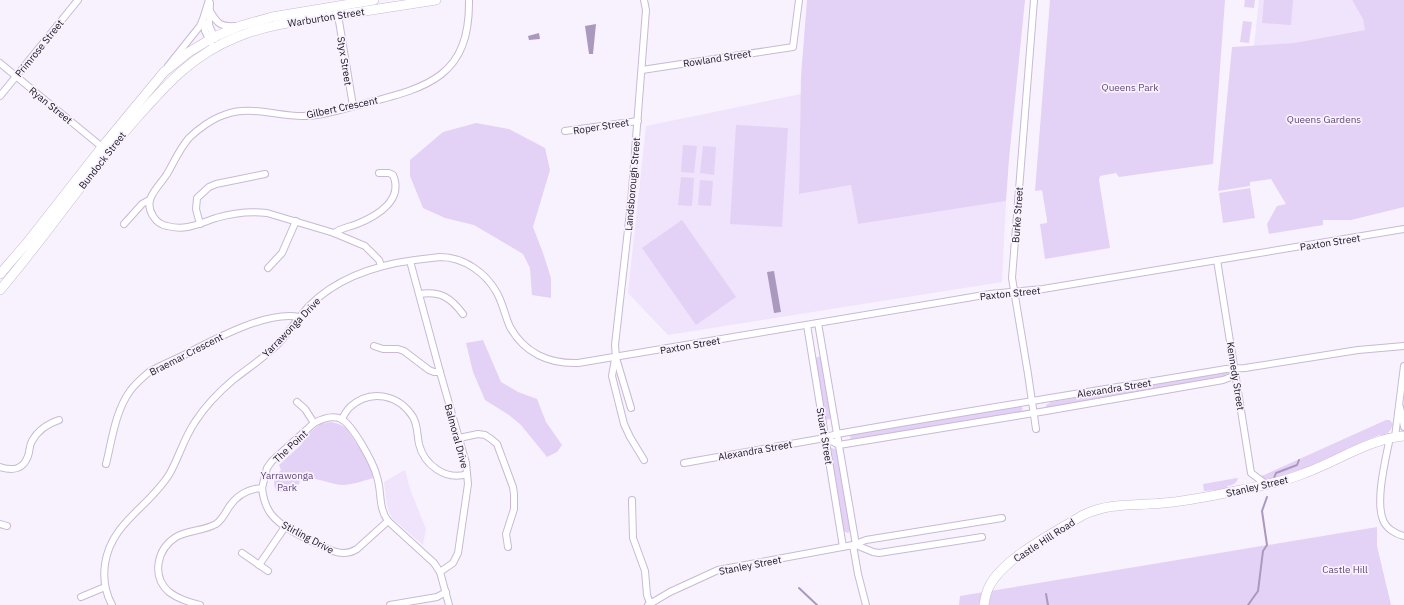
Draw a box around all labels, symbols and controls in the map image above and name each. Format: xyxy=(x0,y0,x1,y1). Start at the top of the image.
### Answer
street label: Warburton Street xyxy=(287,5,366,30)
street label: Primrose Street xyxy=(12,17,67,80)
street label: Styx Street xyxy=(334,36,355,87)
street label: Rowland Street xyxy=(682,47,753,70)
park label: Queens Park xyxy=(1102,81,1159,94)
street label: Ryan Street xyxy=(26,84,75,127)
street label: Gilbert Crescent xyxy=(305,93,380,121)
park label: Queens Gardens xyxy=(1287,113,1361,126)
street label: Roper Street xyxy=(572,116,631,137)
street label: Bundock Street xyxy=(76,129,129,192)
street label: Landsborough Street xyxy=(622,136,643,231)
street label: Burke Street xyxy=(1009,186,1026,244)
street label: Paxton Street xyxy=(1299,231,1362,254)
street label: Paxton Street xyxy=(979,284,1042,303)
street label: Yarrawonga Drive xyxy=(259,294,324,360)
street label: Braemar Crescent xyxy=(147,330,226,379)
street label: Paxton Street xyxy=(659,334,722,357)
street label: Kennedy Street xyxy=(1224,341,1247,412)
street label: Alexandra Street xyxy=(1076,376,1153,401)
street label: Balmoral Drive xyxy=(442,402,471,470)
street label: Stuart Street xyxy=(814,407,835,466)
street label: The Point xyxy=(270,427,311,466)
street label: Alexandra Street xyxy=(717,437,794,463)
park label: Yarrawonga Park xyxy=(261,469,314,494)
street label: Stanley Street xyxy=(1225,473,1290,500)
street label: Castle Hill Road xyxy=(1011,516,1077,565)
street label: Stirling Drive xyxy=(279,518,337,557)
street label: Stanley Street xyxy=(718,553,783,578)
park label: Castle Hill xyxy=(1322,563,1368,576)

